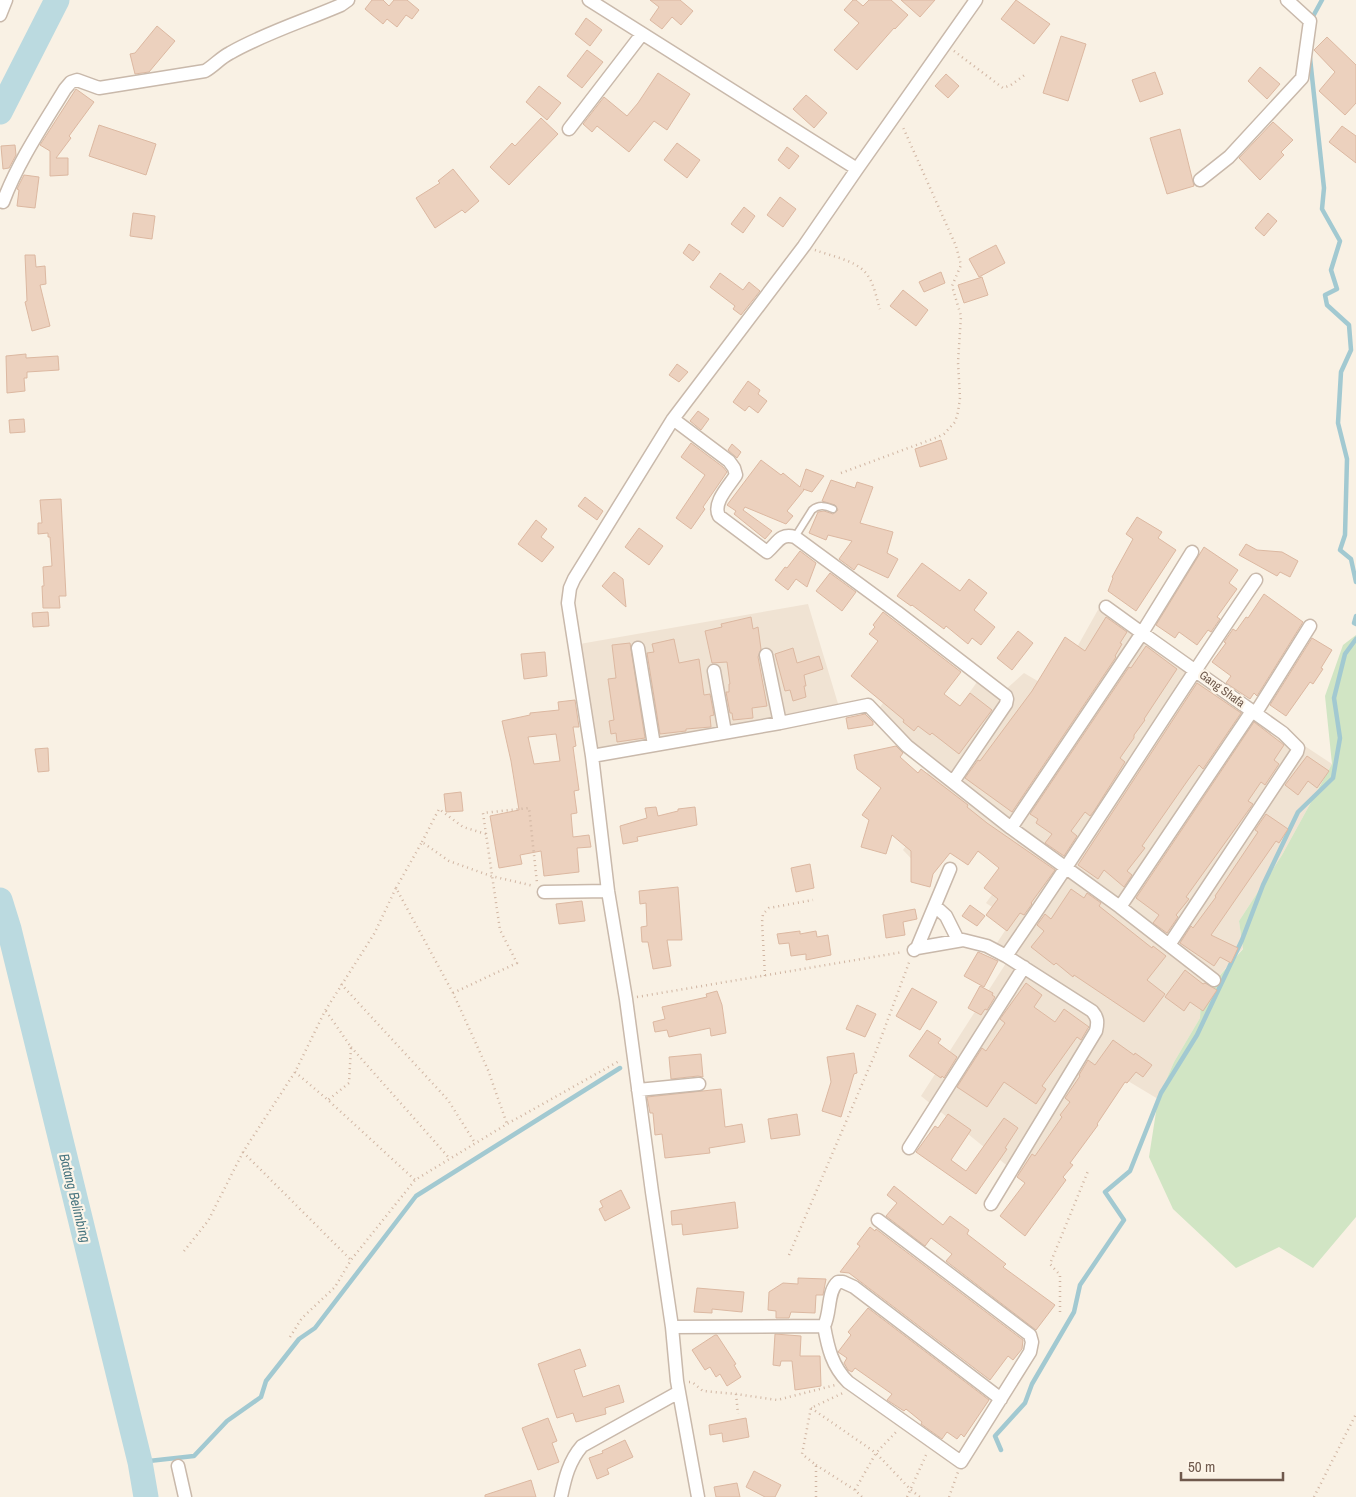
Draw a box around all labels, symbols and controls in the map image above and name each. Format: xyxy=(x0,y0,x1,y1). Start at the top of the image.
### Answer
street label: Gang Shafa xyxy=(1196,667,1248,711)
water label: Batang Belimbing xyxy=(55,1152,95,1245)
scale bar xyxy=(1181,1450,1284,1482)
text: 50 m xyxy=(1188,1456,1215,1477)

